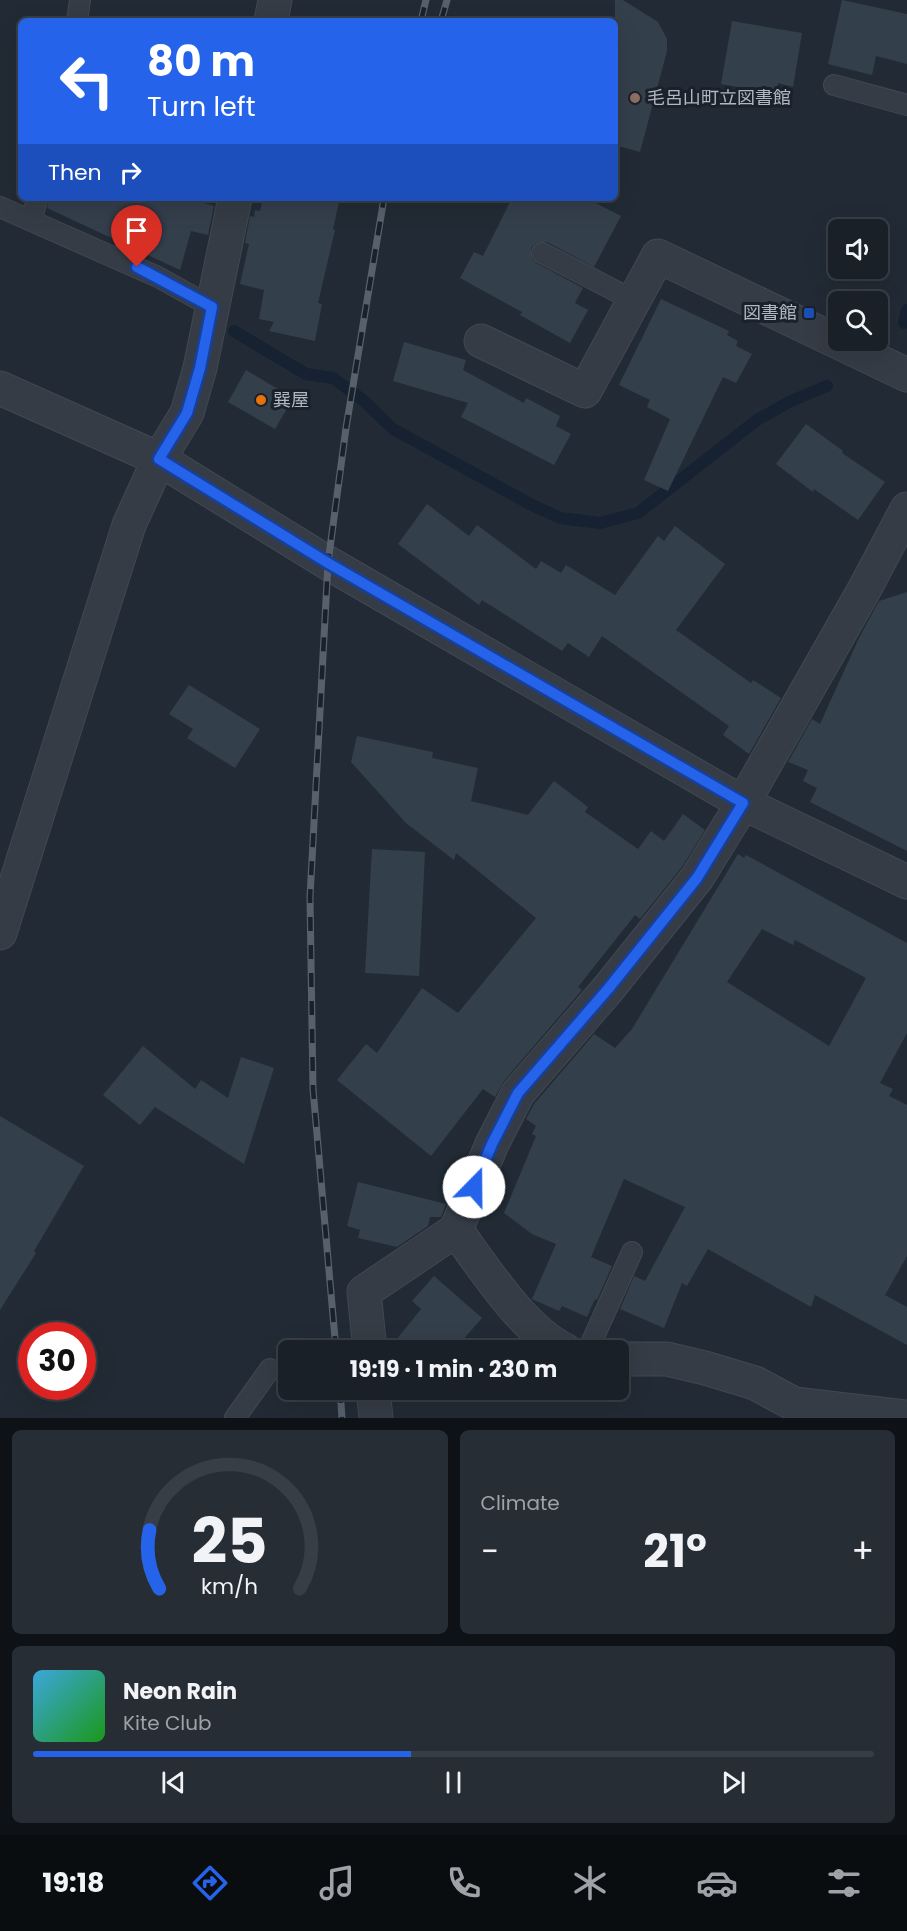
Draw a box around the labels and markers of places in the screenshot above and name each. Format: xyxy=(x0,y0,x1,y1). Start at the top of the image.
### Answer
place label: 毛呂山町立図書館 xyxy=(647,85,791,110)
marker: 毛呂山町立図書館 xyxy=(628,91,642,105)
pin xyxy=(111,205,162,267)
place label: 図書館 xyxy=(743,300,797,325)
marker: 図書館 xyxy=(802,306,816,320)
place label: 巽屋 xyxy=(273,387,309,412)
marker: 巽屋 xyxy=(254,393,268,407)

